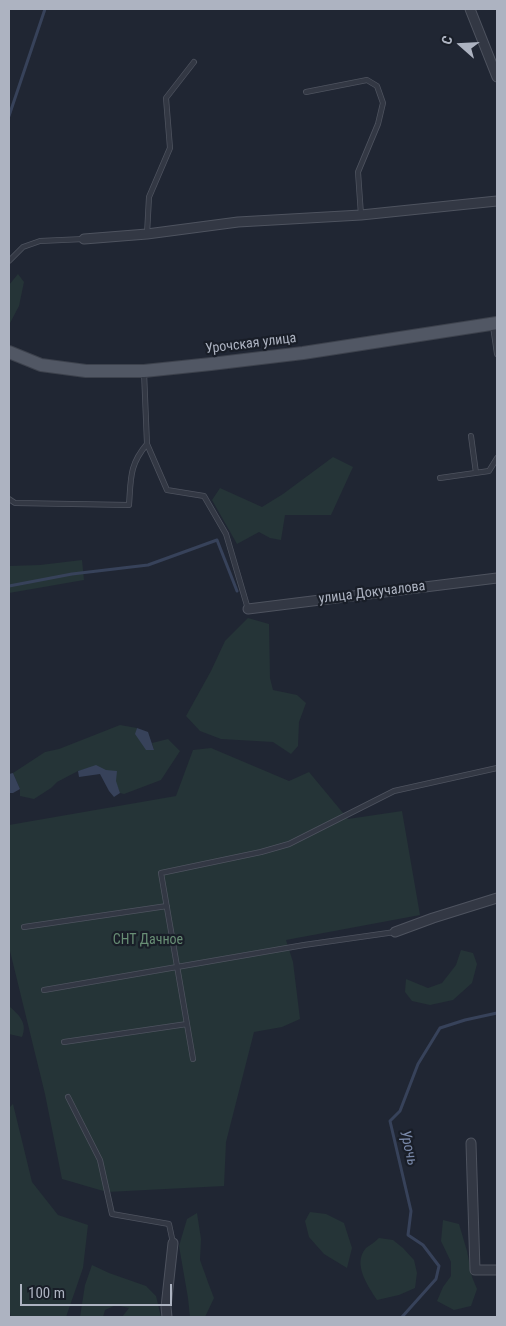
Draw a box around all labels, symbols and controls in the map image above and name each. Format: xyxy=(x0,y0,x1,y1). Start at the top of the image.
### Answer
north arrow xyxy=(436,20,486,70)
text: С xyxy=(438,34,456,47)
street label: Урочская улица xyxy=(205,330,297,358)
street label: улица Докучалова xyxy=(318,578,426,608)
park label: СНТ Дачное xyxy=(113,932,183,948)
water label: Урочь xyxy=(395,1129,421,1167)
scale bar xyxy=(22,1274,175,1306)
text: 100 m xyxy=(28,1284,65,1302)

